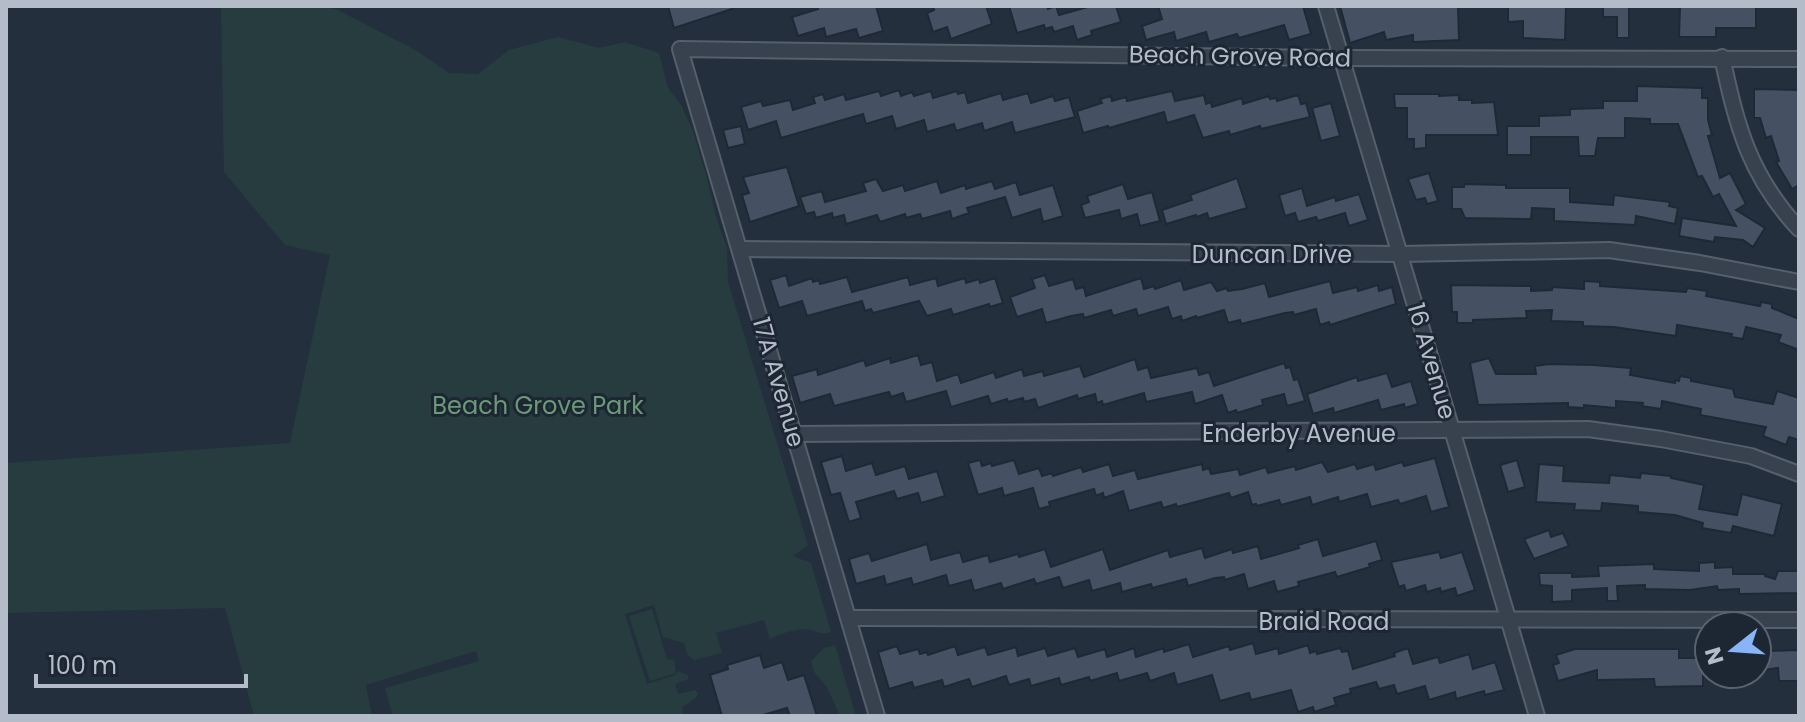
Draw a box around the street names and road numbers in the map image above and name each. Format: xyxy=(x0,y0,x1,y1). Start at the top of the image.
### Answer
street label: Beach Grove Road xyxy=(1129,38,1351,74)
street label: Duncan Drive xyxy=(1192,238,1352,271)
street label: 16 Avenue xyxy=(1400,299,1464,423)
street label: 17A Avenue xyxy=(745,313,813,451)
street label: Enderby Avenue xyxy=(1202,417,1396,450)
street label: Braid Road xyxy=(1259,605,1389,638)

